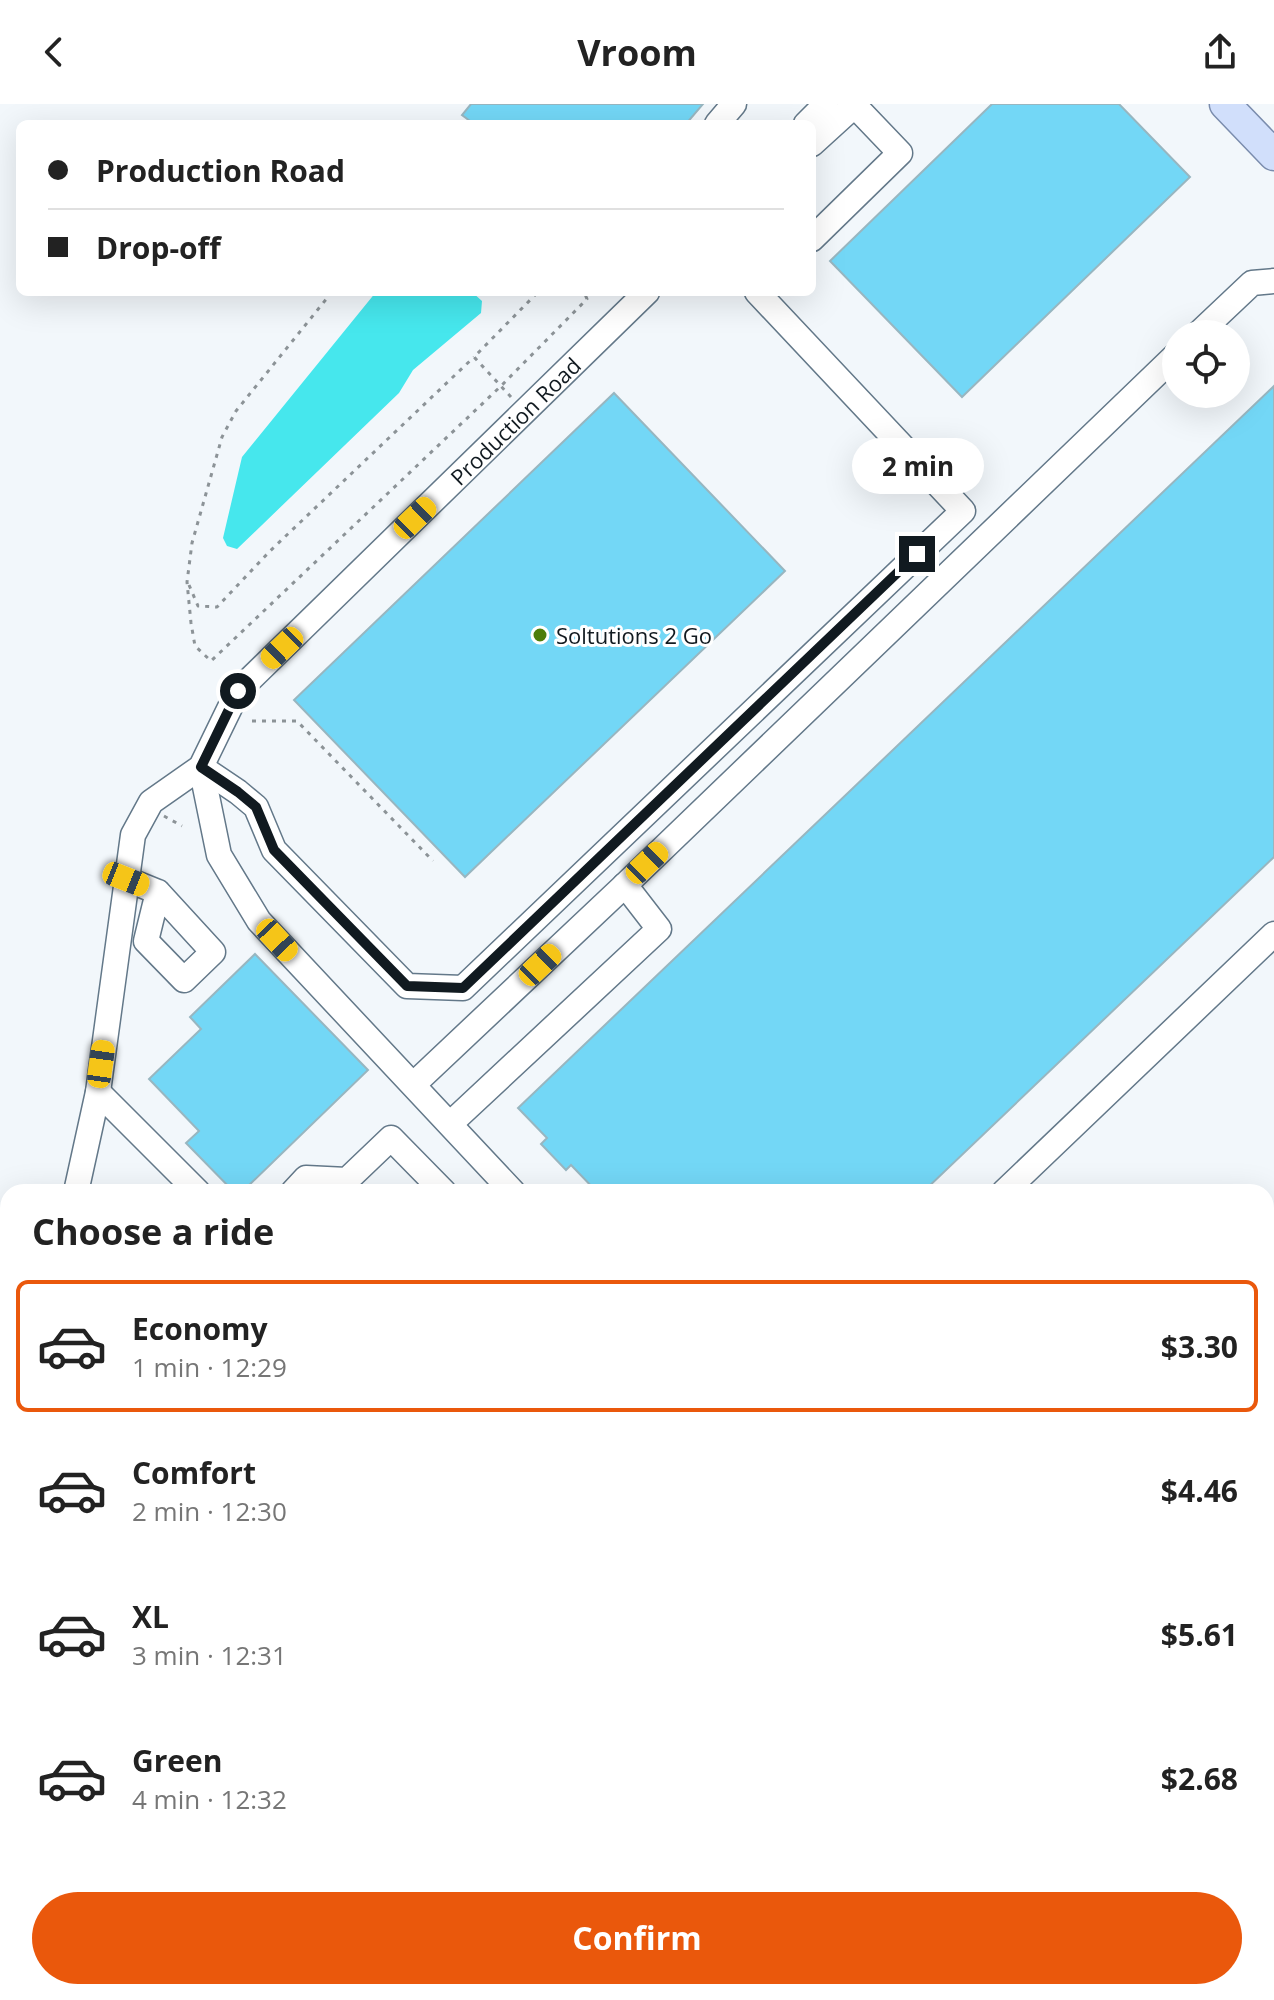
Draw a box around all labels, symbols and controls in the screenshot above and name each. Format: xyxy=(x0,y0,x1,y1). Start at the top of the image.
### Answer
text: Vroom xyxy=(577,28,697,77)
icon: back xyxy=(32,30,76,74)
icon: share xyxy=(1198,30,1242,74)
text: Production Road xyxy=(96,150,345,191)
text: Drop-off xyxy=(96,227,221,268)
map controls xyxy=(1162,320,1250,408)
button: locate xyxy=(1162,320,1250,408)
street label: Production Road xyxy=(443,350,587,491)
callout: 2 min xyxy=(851,438,983,494)
text: 2 min xyxy=(882,448,954,484)
car xyxy=(389,493,441,543)
route end xyxy=(899,536,935,572)
place label: Soltutions 2 Go xyxy=(556,620,712,650)
car xyxy=(256,623,308,673)
marker: Soltutions 2 Go xyxy=(531,626,549,644)
route start xyxy=(220,673,256,709)
car xyxy=(621,838,673,888)
car xyxy=(99,859,153,899)
car xyxy=(252,914,302,966)
car xyxy=(514,940,566,990)
car xyxy=(86,1039,116,1089)
text: Choose a ride xyxy=(32,1207,274,1256)
text: Economy xyxy=(132,1308,268,1349)
icon: car xyxy=(36,1310,108,1382)
text: $3.30 xyxy=(1161,1326,1238,1367)
text: 1 min · 12:29 xyxy=(132,1349,287,1385)
text: Comfort xyxy=(132,1452,256,1493)
icon: car xyxy=(36,1454,108,1526)
text: $4.46 xyxy=(1161,1470,1238,1511)
text: 2 min · 12:30 xyxy=(132,1493,287,1529)
text: XL xyxy=(132,1596,169,1637)
icon: car xyxy=(36,1598,108,1670)
text: $5.61 xyxy=(1161,1614,1238,1655)
text: 3 min · 12:31 xyxy=(132,1637,287,1673)
text: Green xyxy=(132,1740,223,1781)
icon: car xyxy=(36,1742,108,1814)
text: $2.68 xyxy=(1161,1758,1238,1799)
text: 4 min · 12:32 xyxy=(132,1781,287,1817)
button: Confirm xyxy=(32,1892,1242,1984)

